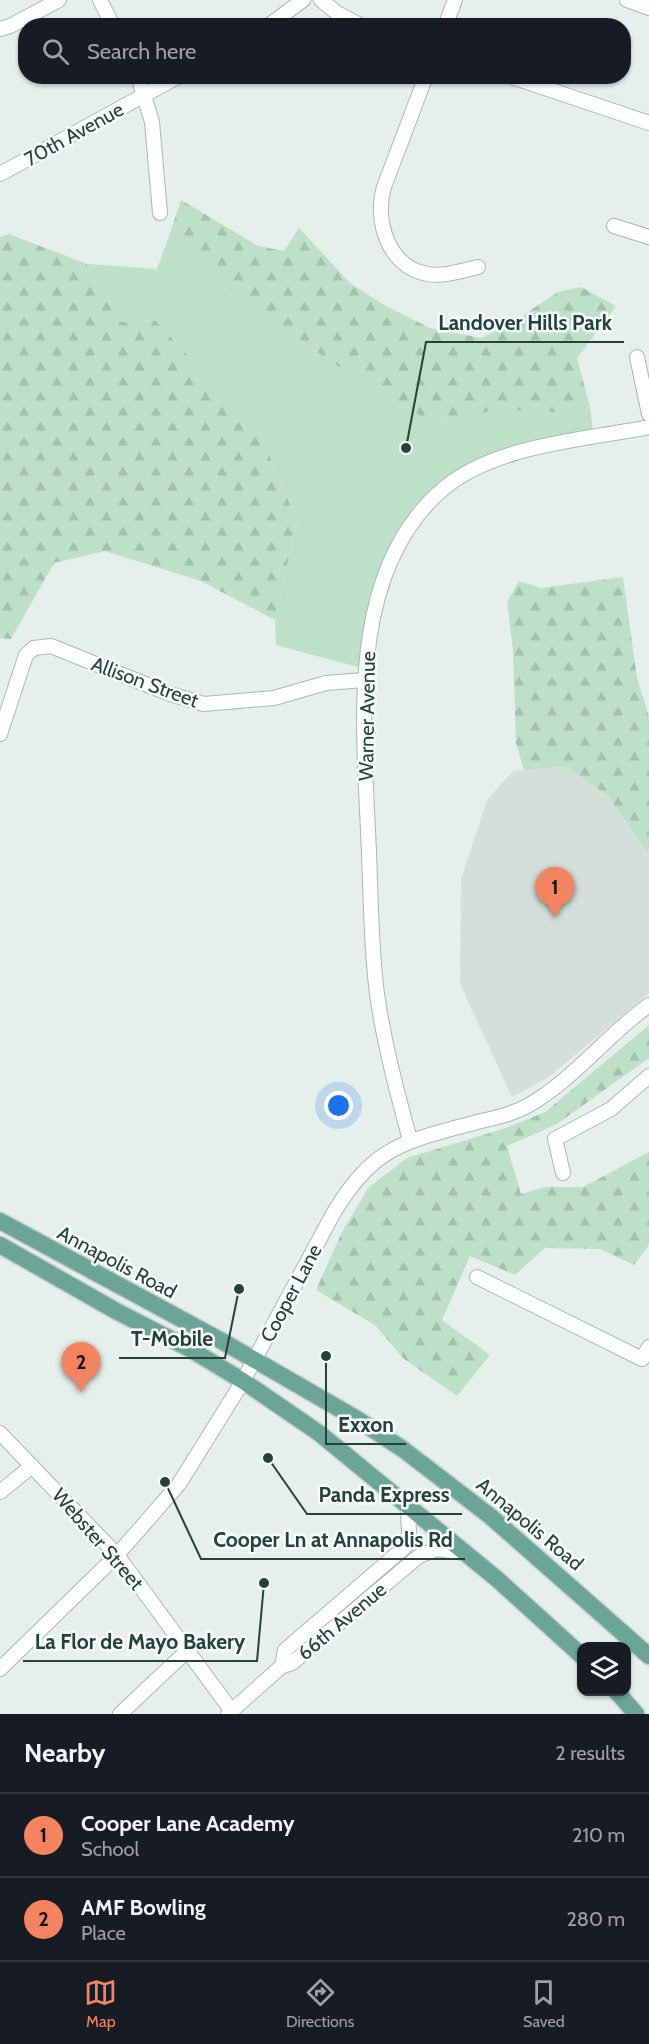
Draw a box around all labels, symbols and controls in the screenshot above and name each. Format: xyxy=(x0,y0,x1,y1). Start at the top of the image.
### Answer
search box xyxy=(18,18,631,84)
icon: search xyxy=(39,35,72,68)
text: Search here xyxy=(87,38,196,65)
street label: 70th Avenue xyxy=(20,97,128,171)
callout: Landover Hills Park xyxy=(426,303,624,342)
text: Landover Hills Park xyxy=(438,310,613,335)
street label: Warner Avenue xyxy=(354,651,380,781)
street label: Allison Street xyxy=(88,652,202,713)
pin: 1 xyxy=(536,868,574,917)
your location xyxy=(324,1091,353,1120)
street label: Annapolis Road xyxy=(53,1221,181,1303)
street label: Cooper Lane xyxy=(255,1240,327,1346)
callout: T-Mobile xyxy=(119,1319,225,1358)
text: T-Mobile xyxy=(131,1326,213,1351)
pin: 2 xyxy=(62,1342,100,1392)
callout: Exxon xyxy=(326,1405,406,1444)
text: Exxon xyxy=(338,1412,394,1437)
street label: Annapolis Road xyxy=(472,1473,588,1575)
callout: Panda Express xyxy=(307,1475,462,1514)
text: Panda Express xyxy=(318,1482,450,1507)
street label: Webster Street xyxy=(47,1483,149,1595)
callout: Cooper Ln at Annapolis Rd xyxy=(201,1520,465,1559)
text: Cooper Ln at Annapolis Rd xyxy=(213,1527,453,1552)
street label: 66th Avenue xyxy=(293,1577,391,1665)
callout: La Flor de Mayo Bakery xyxy=(23,1622,257,1661)
text: La Flor de Mayo Bakery xyxy=(35,1629,246,1654)
map controls xyxy=(577,1642,631,1696)
button: layers xyxy=(577,1642,631,1696)
text: Nearby xyxy=(24,1737,105,1769)
text: 2 results xyxy=(555,1741,625,1765)
text: Cooper Lane Academy xyxy=(81,1810,295,1837)
text: 1 xyxy=(40,1823,47,1847)
text: 210 m xyxy=(572,1823,625,1847)
text: School xyxy=(81,1837,139,1861)
text: AMF Bowling xyxy=(81,1894,206,1921)
text: 2 xyxy=(38,1907,49,1931)
text: 280 m xyxy=(566,1907,625,1931)
text: Place xyxy=(81,1921,126,1945)
tab: Map xyxy=(84,1976,117,2031)
tab: Directions xyxy=(286,1976,354,2031)
tab: Saved xyxy=(523,1976,565,2031)

